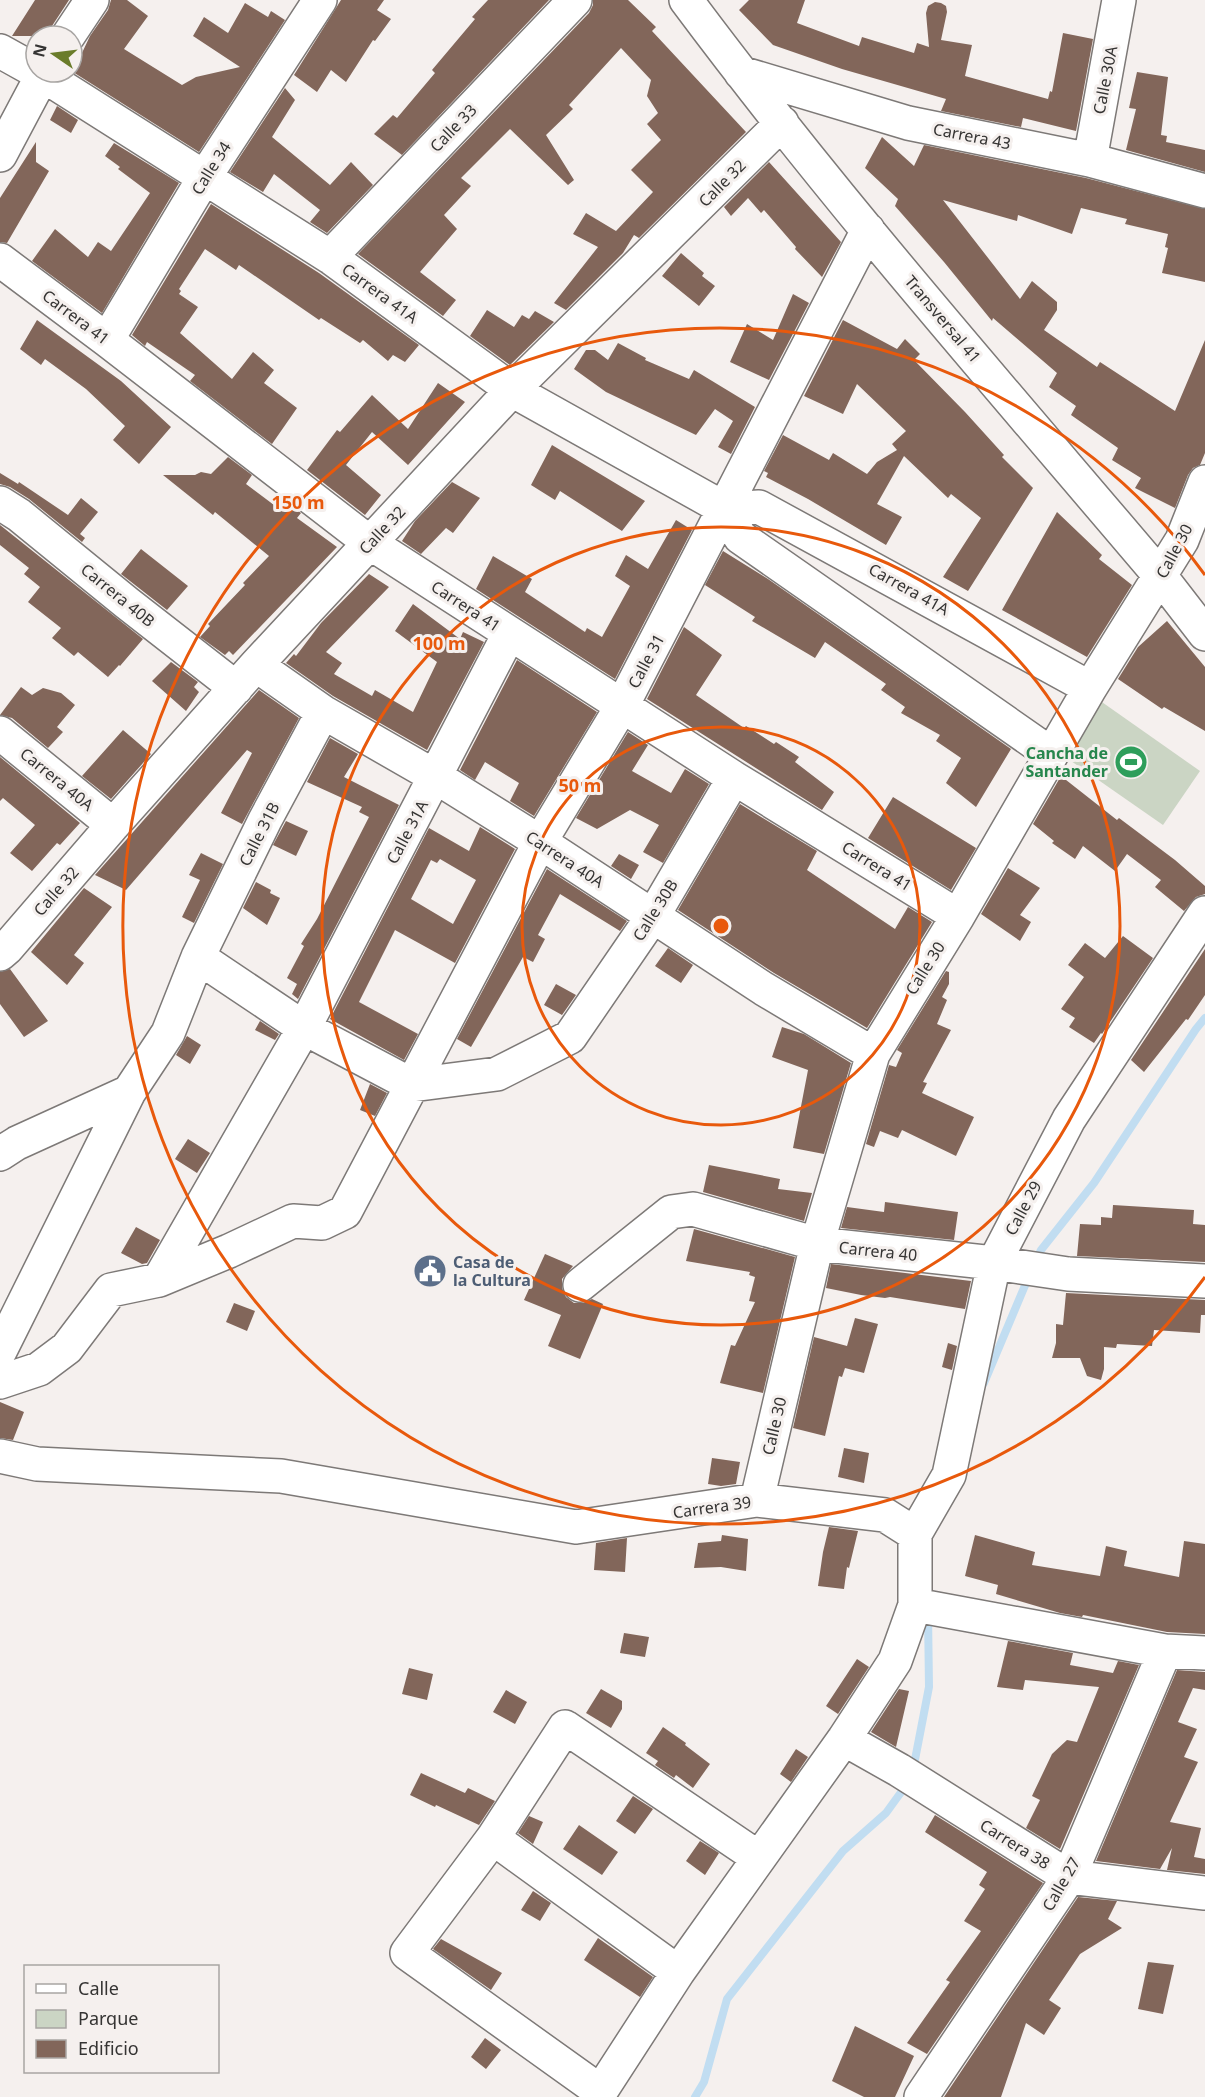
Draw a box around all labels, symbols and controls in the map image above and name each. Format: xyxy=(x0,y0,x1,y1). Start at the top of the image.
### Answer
north arrow xyxy=(24,24,84,84)
text: N xyxy=(27,41,52,59)
street label: Calle 30A xyxy=(1088,43,1123,116)
street label: Calle 33 xyxy=(425,99,481,157)
street label: Carrera 43 xyxy=(931,118,1013,154)
street label: Calle 34 xyxy=(186,137,236,199)
street label: Calle 32 xyxy=(693,154,751,212)
street label: Carrera 41A xyxy=(338,258,423,328)
street label: Transversal 41 xyxy=(900,271,986,367)
street label: Carrera 41 xyxy=(38,285,114,349)
text: 150 m xyxy=(271,490,325,514)
street label: Calle 32 xyxy=(354,501,410,559)
street label: Calle 30 xyxy=(1150,520,1198,582)
street label: Carrera 40B xyxy=(76,558,160,632)
street label: Carrera 41A xyxy=(865,558,954,621)
street label: Carrera 41 xyxy=(427,575,505,637)
street label: Calle 31 xyxy=(622,630,670,692)
text: 100 m xyxy=(412,631,466,655)
street label: Carrera 40A xyxy=(16,742,99,816)
place label: Cancha de Santander xyxy=(1025,742,1108,782)
sports icon: Cancha de Santander xyxy=(1113,744,1149,780)
text: 50 m xyxy=(559,773,601,797)
street label: Calle 31A xyxy=(381,796,433,868)
street label: Calle 31B xyxy=(233,798,285,870)
street label: Carrera 40A xyxy=(522,826,609,893)
street label: Carrera 41 xyxy=(838,836,916,896)
street label: Calle 32 xyxy=(28,862,84,920)
street label: Calle 30B xyxy=(627,875,683,945)
centre of rings xyxy=(711,916,731,936)
street label: Calle 30 xyxy=(900,937,950,999)
street label: Calle 29 xyxy=(999,1177,1047,1239)
street label: Carrera 40 xyxy=(838,1236,918,1266)
place label: Casa de la Cultura xyxy=(453,1251,531,1291)
public building icon: Casa de la Cultura xyxy=(412,1253,448,1289)
street label: Calle 30 xyxy=(757,1395,791,1457)
street label: Carrera 39 xyxy=(671,1491,753,1523)
street label: Carrera 38 xyxy=(976,1814,1054,1874)
street label: Calle 27 xyxy=(1037,1853,1085,1915)
legend xyxy=(24,1965,219,2073)
text: Calle xyxy=(78,1976,119,2000)
text: Parque xyxy=(78,2006,138,2030)
text: Edificio xyxy=(78,2036,139,2060)

